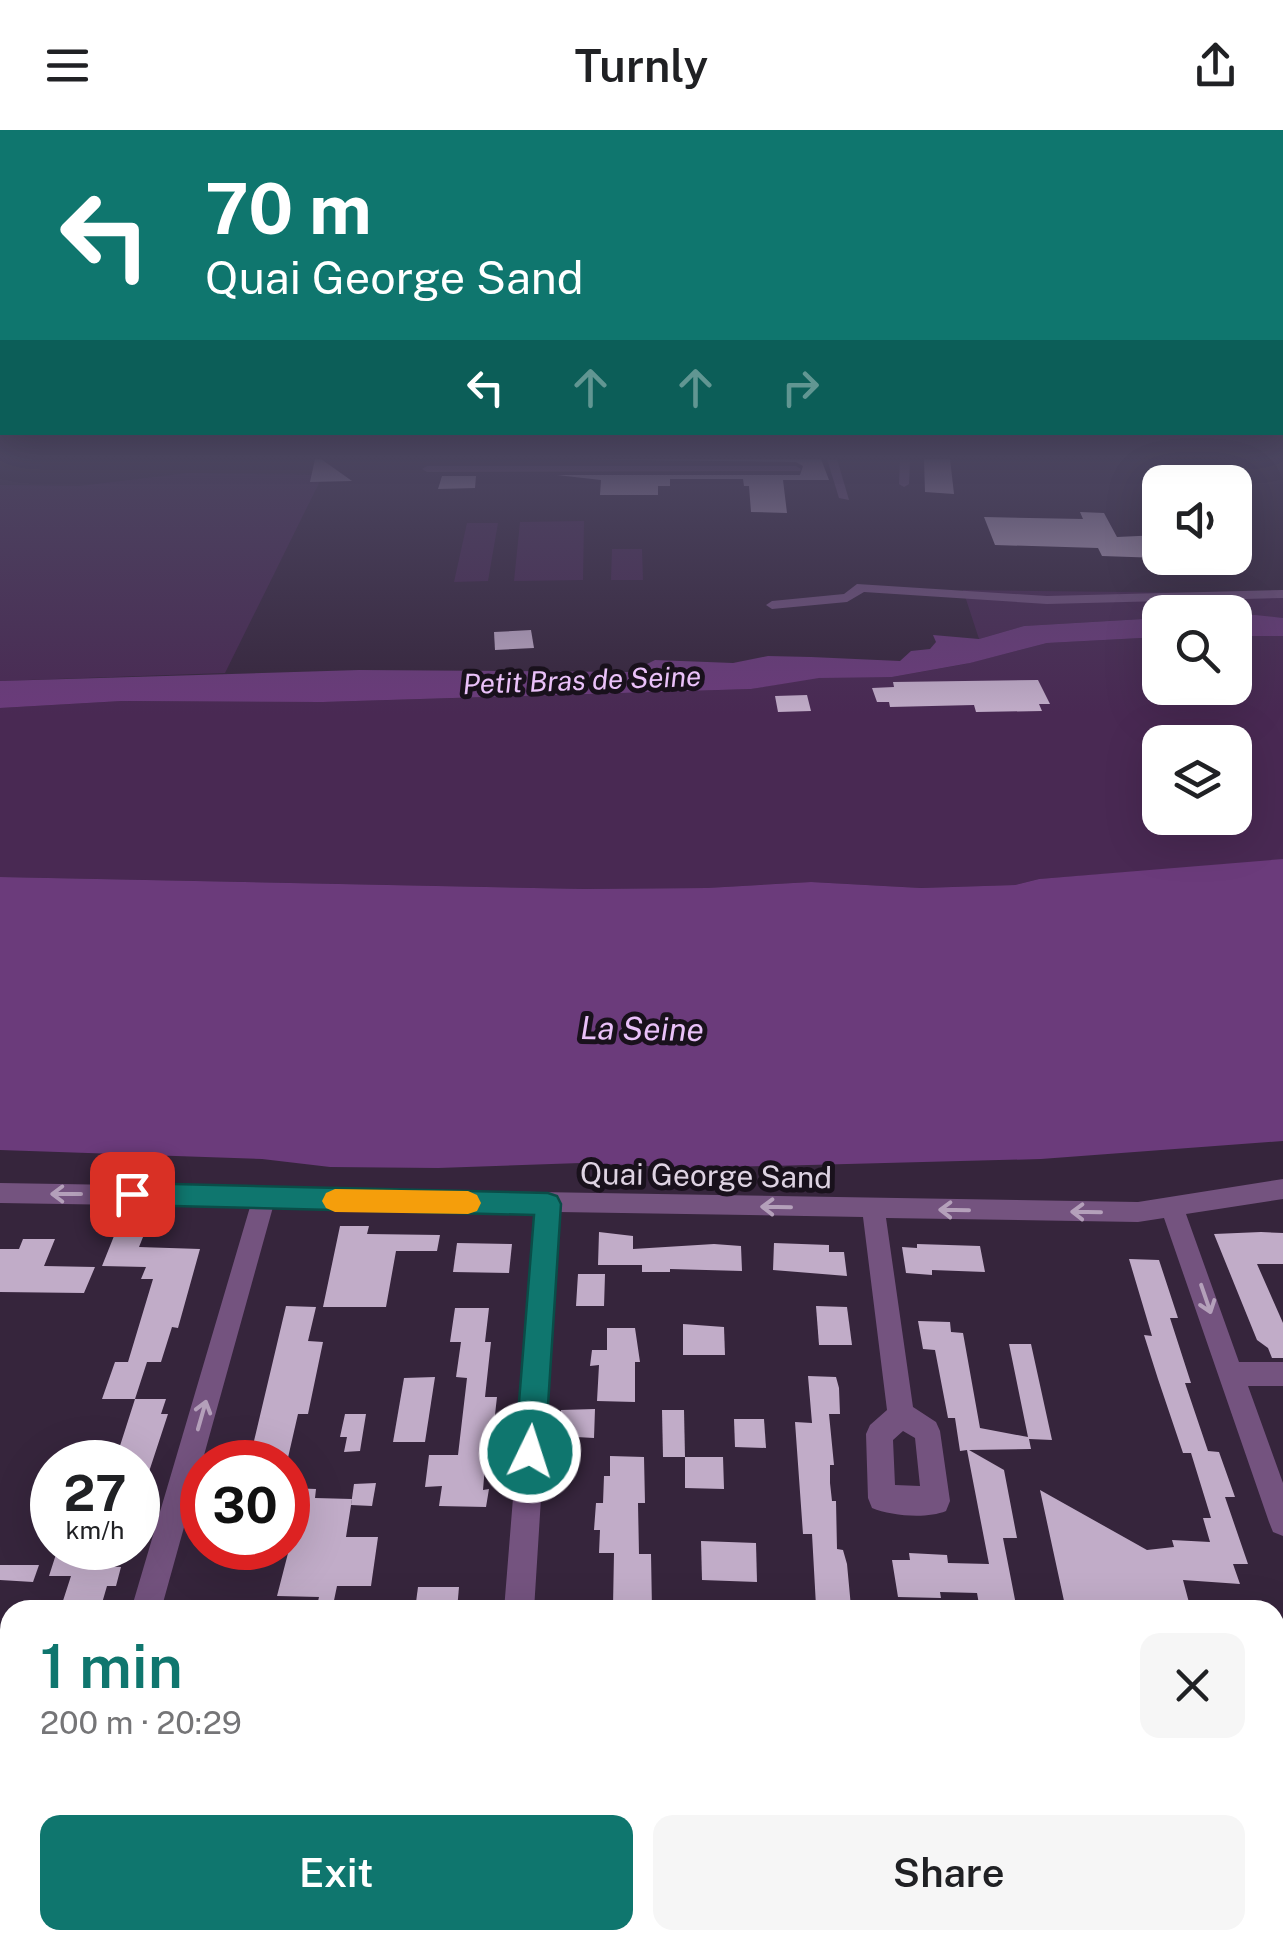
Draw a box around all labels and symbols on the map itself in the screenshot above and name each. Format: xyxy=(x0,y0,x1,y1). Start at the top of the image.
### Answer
water label: Petit Bras de Seine xyxy=(462,659,702,700)
water label: La Seine xyxy=(580,1009,704,1048)
pin xyxy=(90,1152,175,1237)
street label: Quai George Sand xyxy=(580,1155,833,1195)
one-way arrow xyxy=(51,1184,84,1204)
one-way arrow xyxy=(760,1198,792,1216)
one-way arrow xyxy=(938,1200,970,1220)
one-way arrow xyxy=(1071,1202,1103,1221)
one-way arrow xyxy=(1198,1283,1216,1314)
one-way arrow xyxy=(194,1400,212,1432)
position arrow xyxy=(478,1400,582,1504)
speed limit sign: 30 xyxy=(180,1440,310,1570)

